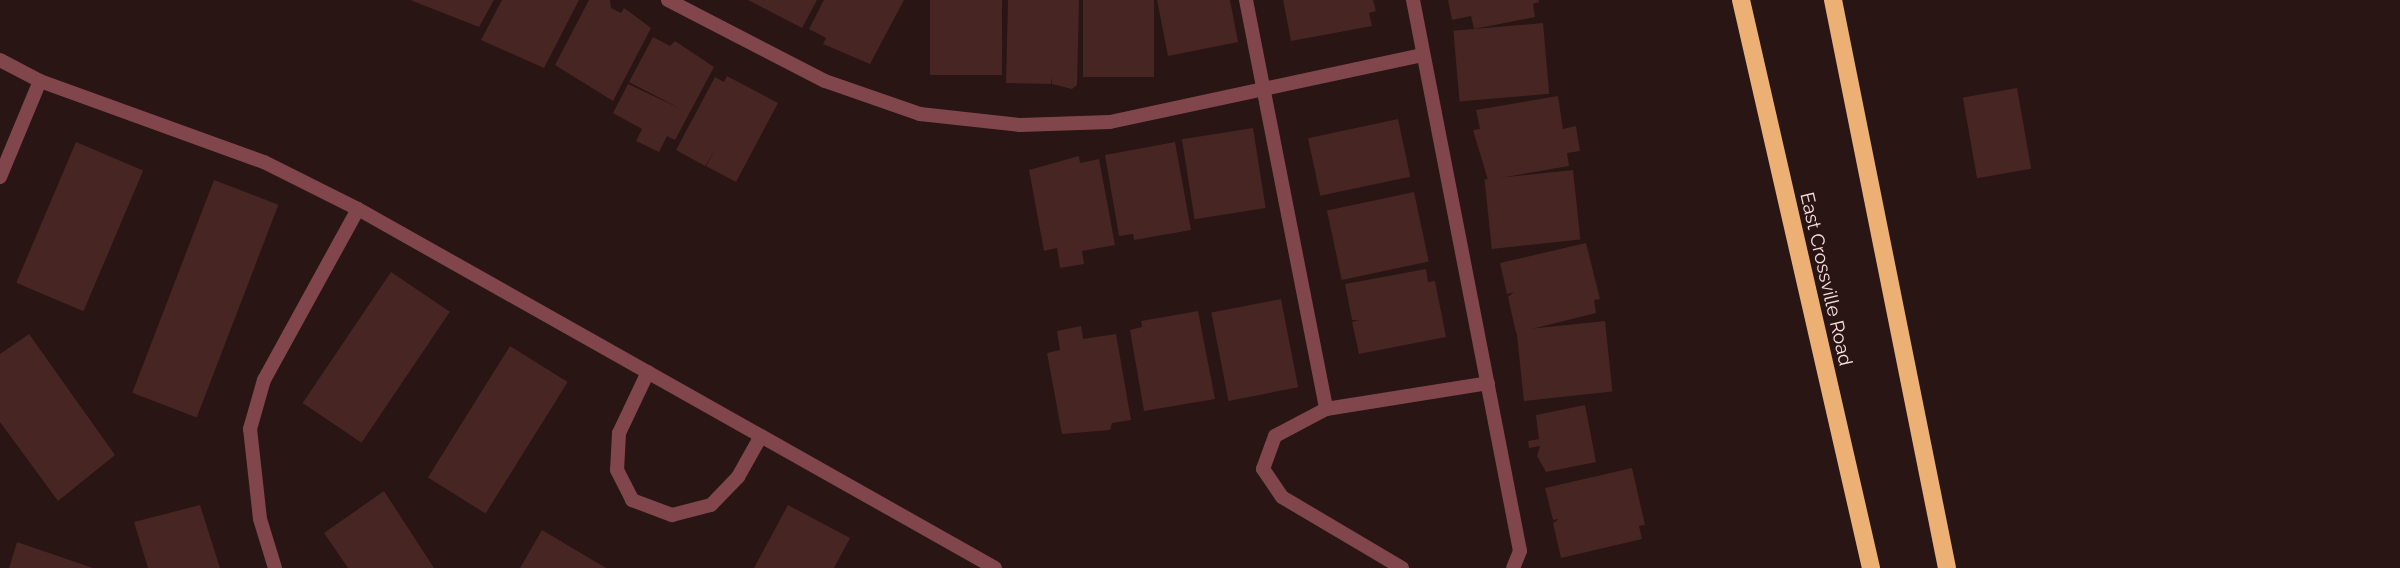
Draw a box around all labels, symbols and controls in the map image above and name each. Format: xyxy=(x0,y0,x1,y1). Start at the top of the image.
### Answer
street label: East Crossville Road xyxy=(1795,190,1857,368)

